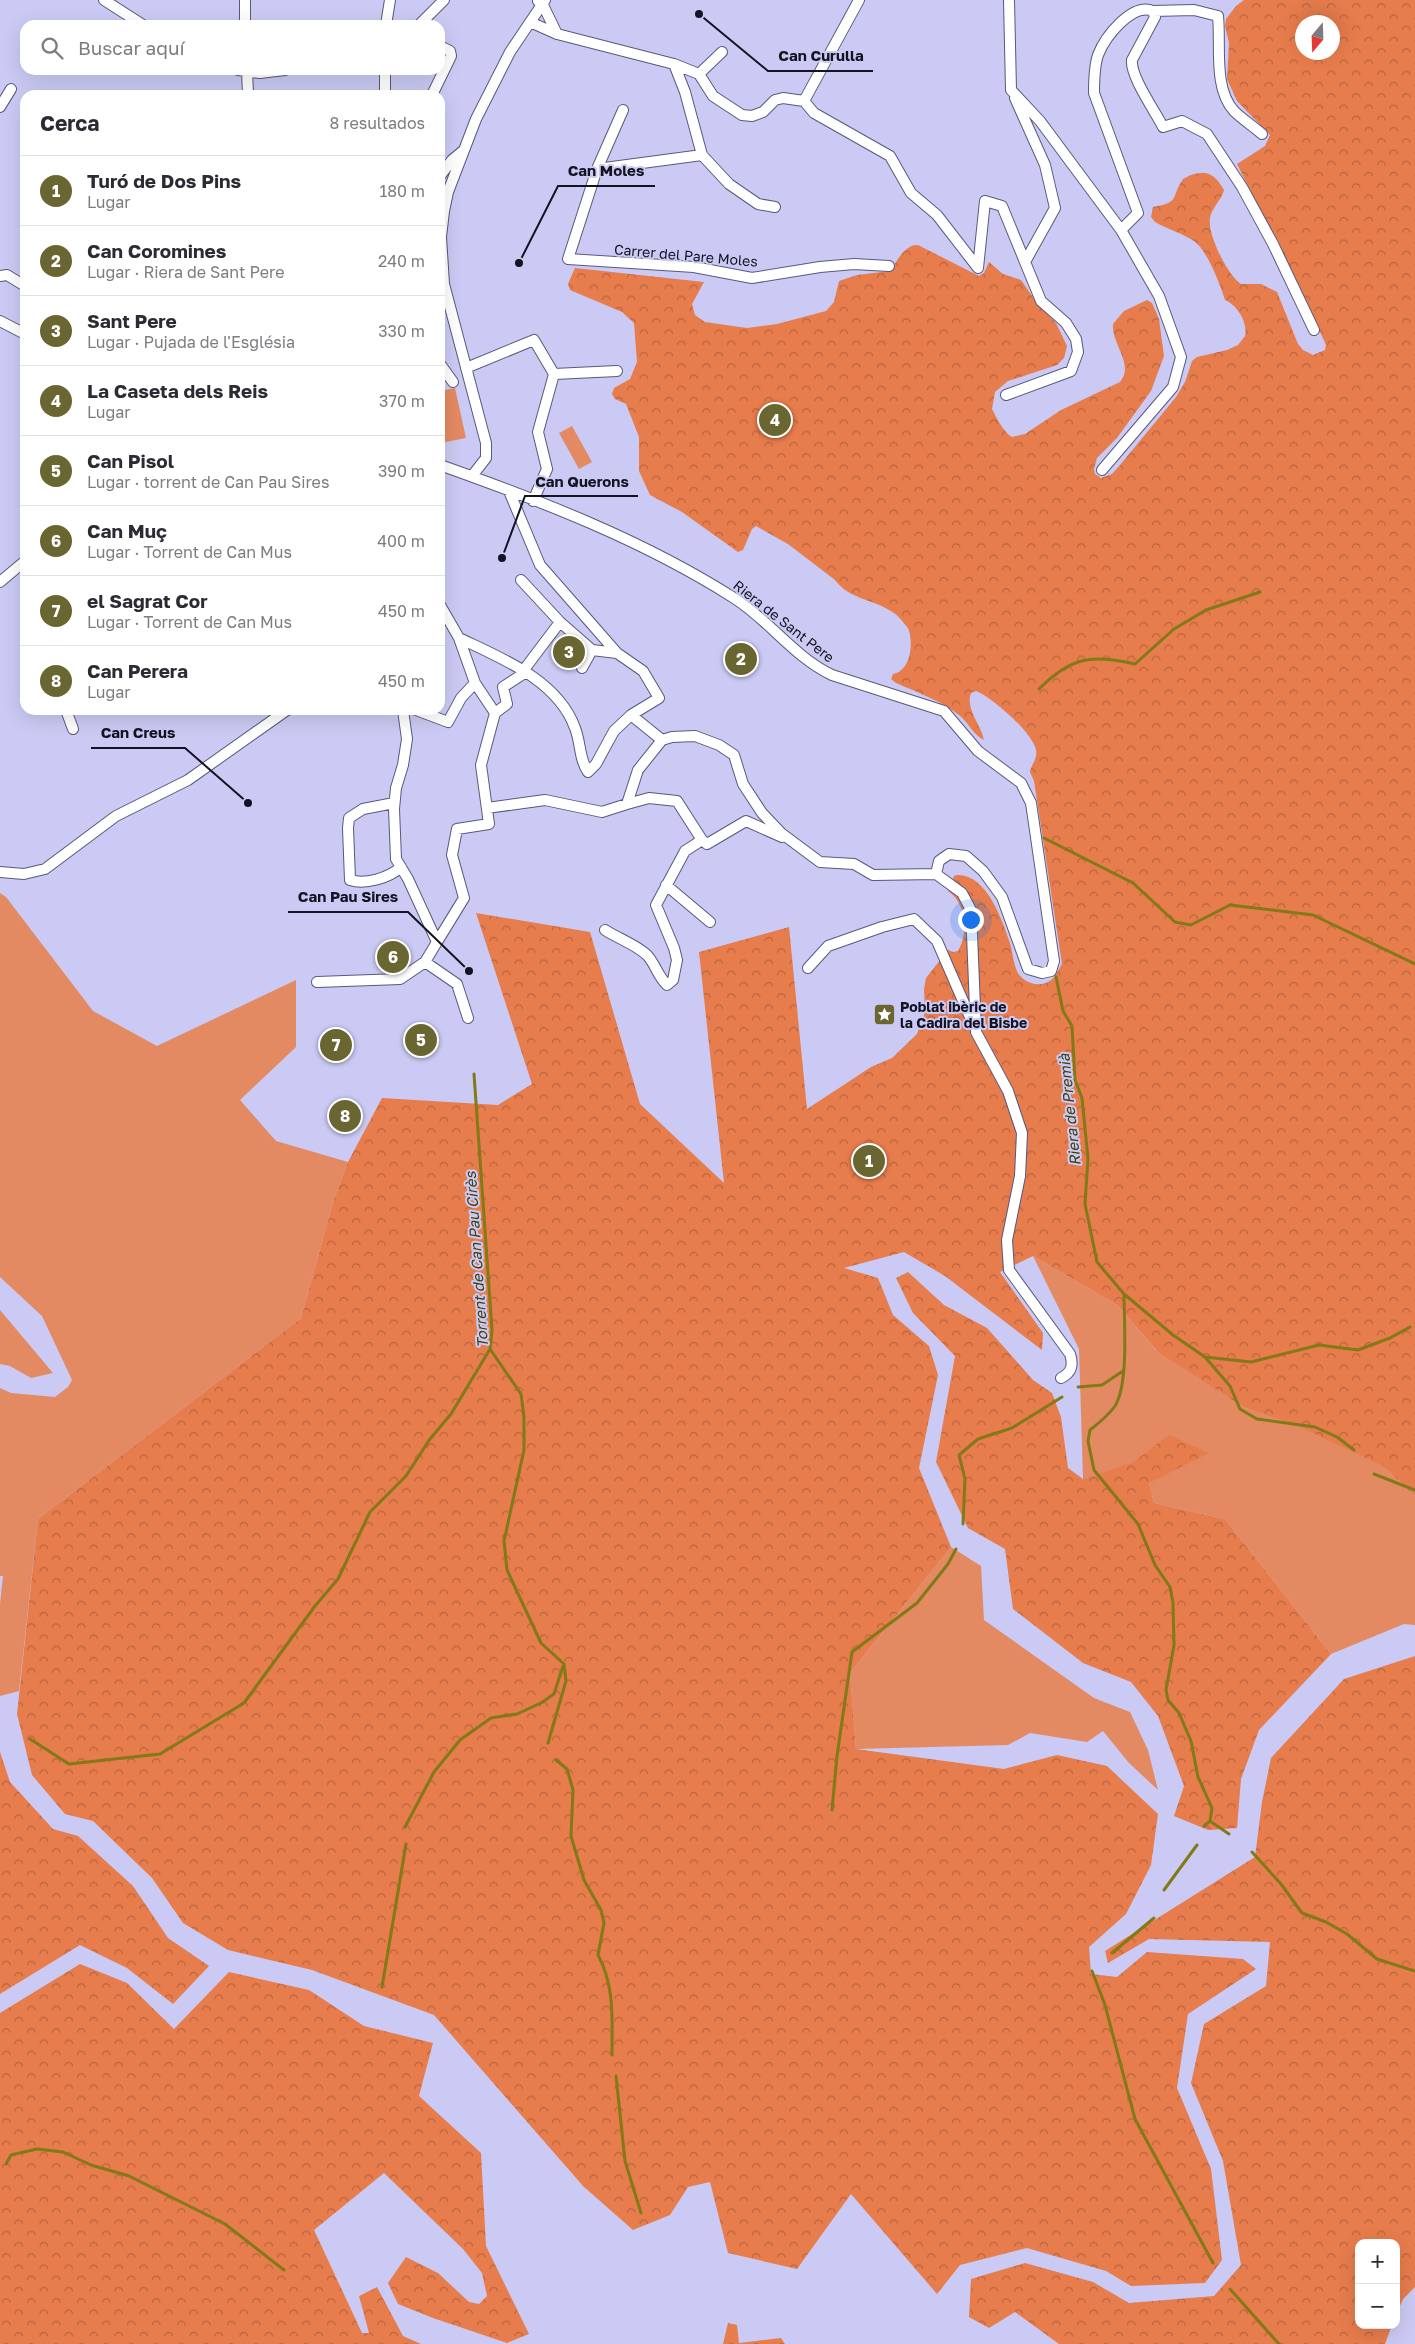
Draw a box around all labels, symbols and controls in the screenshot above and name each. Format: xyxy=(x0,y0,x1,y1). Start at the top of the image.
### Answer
north arrow xyxy=(1295,15,1340,60)
search box xyxy=(20,20,445,75)
icon: search xyxy=(38,34,66,62)
text: Buscar aquí xyxy=(78,36,185,59)
callout: Can Curulla xyxy=(768,41,873,71)
text: Can Curulla xyxy=(778,46,864,64)
text: Cerca xyxy=(40,110,99,136)
text: 8 resultados xyxy=(330,113,425,133)
callout: Can Moles xyxy=(558,156,655,186)
text: Can Moles xyxy=(568,161,644,179)
text: Turó de Dos Pins xyxy=(87,169,241,192)
text: 1 xyxy=(52,181,60,201)
text: 180 m xyxy=(379,181,425,201)
text: Lugar xyxy=(87,192,131,212)
text: Can Coromines xyxy=(87,239,226,262)
street label: Carrer del Pare Moles xyxy=(613,240,759,270)
text: 2 xyxy=(51,251,61,271)
text: 240 m xyxy=(378,251,425,271)
text: Lugar · Riera de Sant Pere xyxy=(87,262,284,282)
text: Sant Pere xyxy=(87,309,177,332)
text: 3 xyxy=(51,321,61,341)
text: 330 m xyxy=(378,321,425,341)
text: Lugar · Pujada de l'Església xyxy=(87,332,295,352)
text: La Caseta dels Reis xyxy=(87,379,268,402)
text: 4 xyxy=(51,391,61,411)
text: 370 m xyxy=(379,391,425,411)
pin: 4 xyxy=(759,401,791,439)
text: Lugar xyxy=(87,402,131,422)
text: Can Pisol xyxy=(87,449,174,472)
text: 5 xyxy=(51,461,61,481)
text: 390 m xyxy=(378,461,425,481)
callout: Can Querons xyxy=(525,466,638,496)
text: Lugar · torrent de Can Pau Sires xyxy=(87,472,329,492)
text: Can Querons xyxy=(535,472,629,490)
text: Can Muç xyxy=(87,519,167,542)
text: 6 xyxy=(51,531,61,551)
text: 400 m xyxy=(377,531,425,551)
text: Lugar · Torrent de Can Mus xyxy=(87,542,292,562)
street label: Riera de Sant Pere xyxy=(730,576,838,666)
text: el Sagrat Cor xyxy=(87,589,208,612)
text: 7 xyxy=(52,601,60,621)
text: 450 m xyxy=(378,601,425,621)
text: Lugar · Torrent de Can Mus xyxy=(87,612,292,632)
pin: 3 xyxy=(553,633,585,671)
pin: 2 xyxy=(725,640,757,678)
text: Can Perera xyxy=(87,659,188,682)
text: 8 xyxy=(51,671,61,691)
text: 450 m xyxy=(378,671,425,691)
text: Lugar xyxy=(87,682,131,702)
callout: Can Creus xyxy=(91,718,185,748)
text: Can Creus xyxy=(101,723,175,741)
callout: Can Pau Sires xyxy=(288,882,408,912)
text: Can Pau Sires xyxy=(298,887,398,905)
your location xyxy=(958,907,984,933)
pin: 6 xyxy=(377,938,409,976)
place label: Poblat ibèric de la Cadira del Bisbe xyxy=(900,998,1027,1031)
place icon: Poblat ibèric de la Cadira del Bisbe xyxy=(872,1002,896,1026)
pin: 5 xyxy=(405,1021,437,1059)
pin: 7 xyxy=(320,1026,352,1064)
water label: Riera de Premià xyxy=(1054,1053,1084,1167)
pin: 8 xyxy=(329,1097,361,1135)
pin: 1 xyxy=(853,1142,885,1180)
water label: Torrent de Can Pau Cirès xyxy=(461,1170,491,1349)
map controls xyxy=(1355,2239,1400,2329)
button: + xyxy=(1355,2239,1400,2284)
button: − xyxy=(1355,2284,1400,2329)

